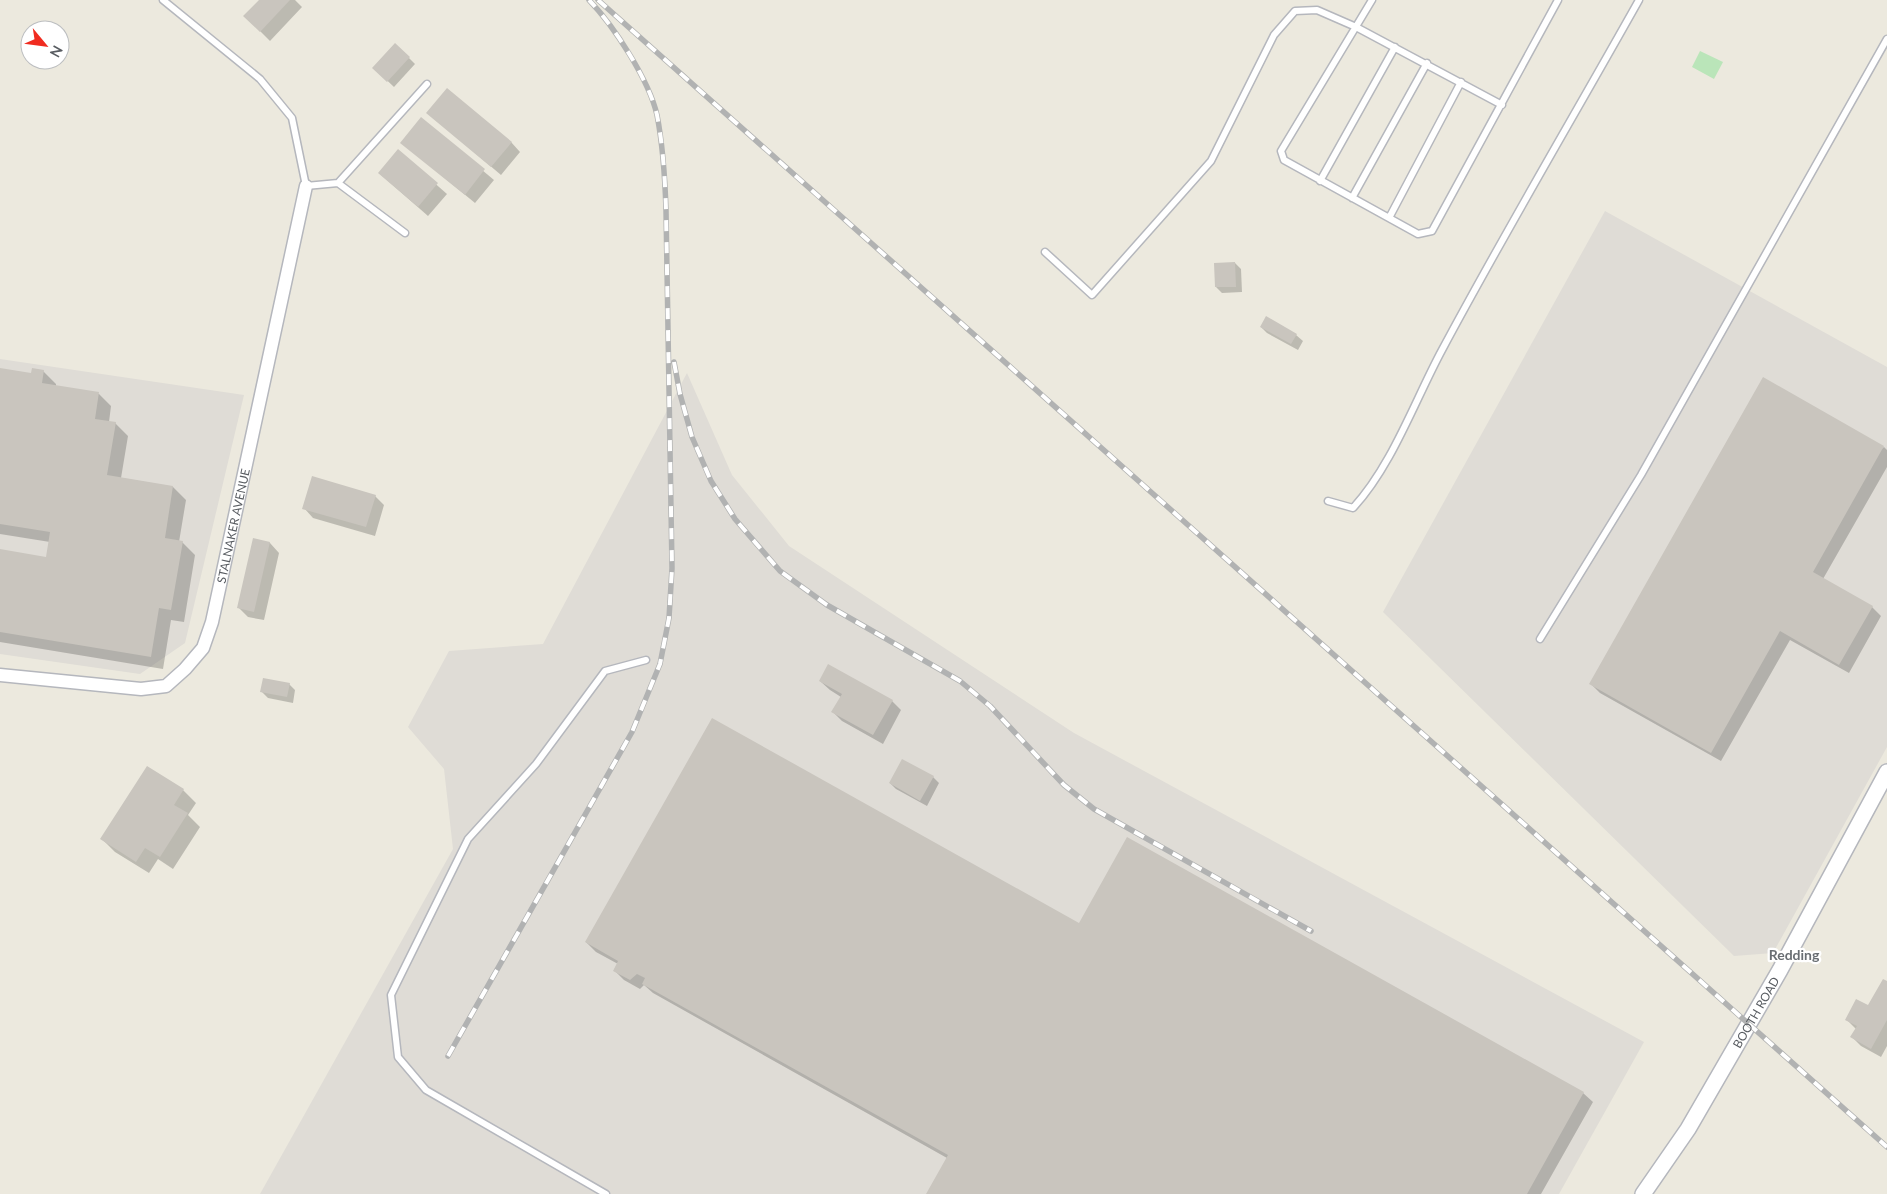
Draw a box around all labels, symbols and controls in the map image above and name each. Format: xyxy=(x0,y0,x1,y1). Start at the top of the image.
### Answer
north arrow xyxy=(20,20,70,70)
text: N xyxy=(47,43,67,60)
street label: STALNAKER AVENUE xyxy=(213,467,252,584)
district label: Redding xyxy=(1769,946,1820,963)
street label: BOOTH ROAD xyxy=(1729,974,1782,1051)

